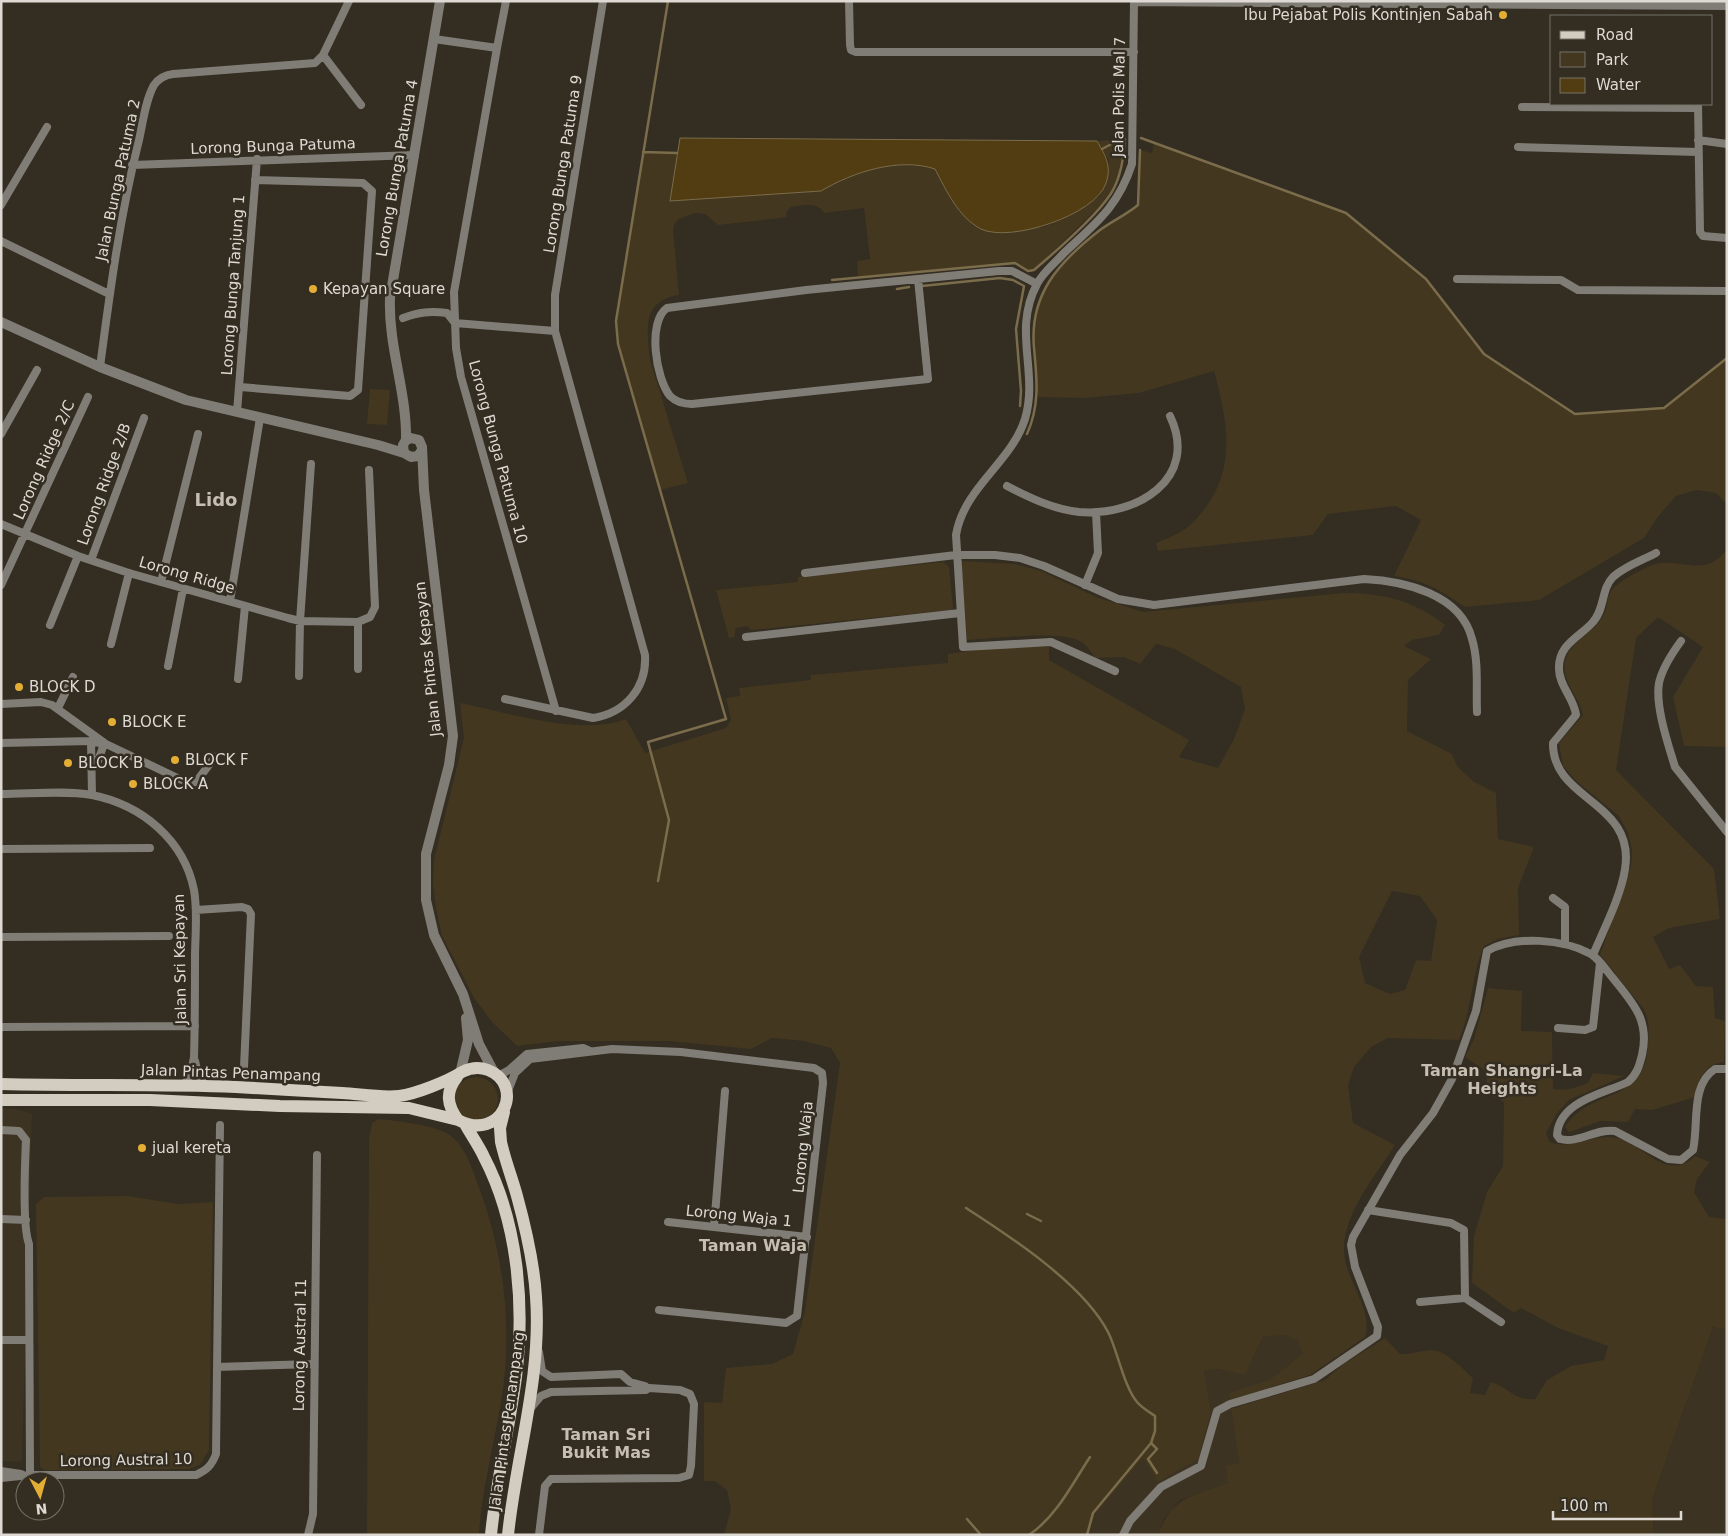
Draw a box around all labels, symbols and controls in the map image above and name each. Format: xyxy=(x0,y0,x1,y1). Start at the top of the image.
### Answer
place label: Ibu Pejabat Polis Kontinjen Sabah xyxy=(1244,6,1493,24)
marker: Ibu Pejabat Polis Kontinjen Sabah xyxy=(1497,9,1509,21)
legend xyxy=(1550,15,1713,105)
text: Road xyxy=(1596,26,1634,44)
street label: Jalan Polis Mal 7 xyxy=(1109,37,1129,158)
text: Park xyxy=(1596,51,1629,69)
street label: Lorong Bunga Patuma 9 xyxy=(540,74,586,254)
text: Water xyxy=(1596,76,1641,94)
street label: Lorong Bunga Patuma 4 xyxy=(373,78,421,258)
street label: Jalan Bunga Patuma 2 xyxy=(92,97,144,264)
street label: Lorong Bunga Patuma xyxy=(190,134,356,158)
street label: Lorong Bunga Tanjung 1 xyxy=(218,194,248,376)
place label: Kepayan Square xyxy=(323,280,445,298)
marker: Kepayan Square xyxy=(307,283,319,295)
street label: Lorong Bunga Patuma 10 xyxy=(465,358,531,546)
street label: Lorong Ridge 2/C xyxy=(10,398,78,522)
street label: Lorong Ridge 2/B xyxy=(74,420,134,548)
district label: Lido xyxy=(195,489,237,510)
street label: Lorong Ridge xyxy=(137,553,237,597)
street label: Jalan Pintas Kepayan xyxy=(411,581,445,738)
place label: BLOCK D xyxy=(29,678,96,696)
marker: BLOCK D xyxy=(13,681,25,693)
place label: BLOCK E xyxy=(122,713,186,731)
marker: BLOCK E xyxy=(106,716,118,728)
place label: BLOCK F xyxy=(185,751,249,769)
place label: BLOCK B xyxy=(78,754,143,772)
marker: BLOCK F xyxy=(169,754,181,766)
marker: BLOCK B xyxy=(62,757,74,769)
place label: BLOCK A xyxy=(143,775,209,793)
marker: BLOCK A xyxy=(127,778,139,790)
street label: Jalan Sri Kepayan xyxy=(170,894,190,1025)
street label: Jalan Pintas Penampang xyxy=(140,1061,321,1085)
district label: Taman Shangri-La Heights xyxy=(1421,1061,1583,1098)
street label: Lorong Waja xyxy=(789,1100,817,1194)
place label: jual kereta xyxy=(151,1139,231,1157)
marker: jual kereta xyxy=(136,1142,148,1154)
street label: Lorong Waja 1 xyxy=(685,1201,793,1231)
district label: Taman Waja xyxy=(699,1236,807,1255)
street label: Lorong Austral 11 xyxy=(290,1278,310,1412)
street label: Jalan Pintas Penampang xyxy=(485,1331,528,1512)
district label: Taman Sri Bukit Mas xyxy=(561,1425,651,1462)
street label: Lorong Austral 10 xyxy=(59,1450,193,1470)
north arrow xyxy=(15,1471,65,1521)
scale bar xyxy=(1553,1488,1680,1520)
text: 100 m xyxy=(1560,1497,1608,1515)
text: N xyxy=(35,1500,48,1517)

